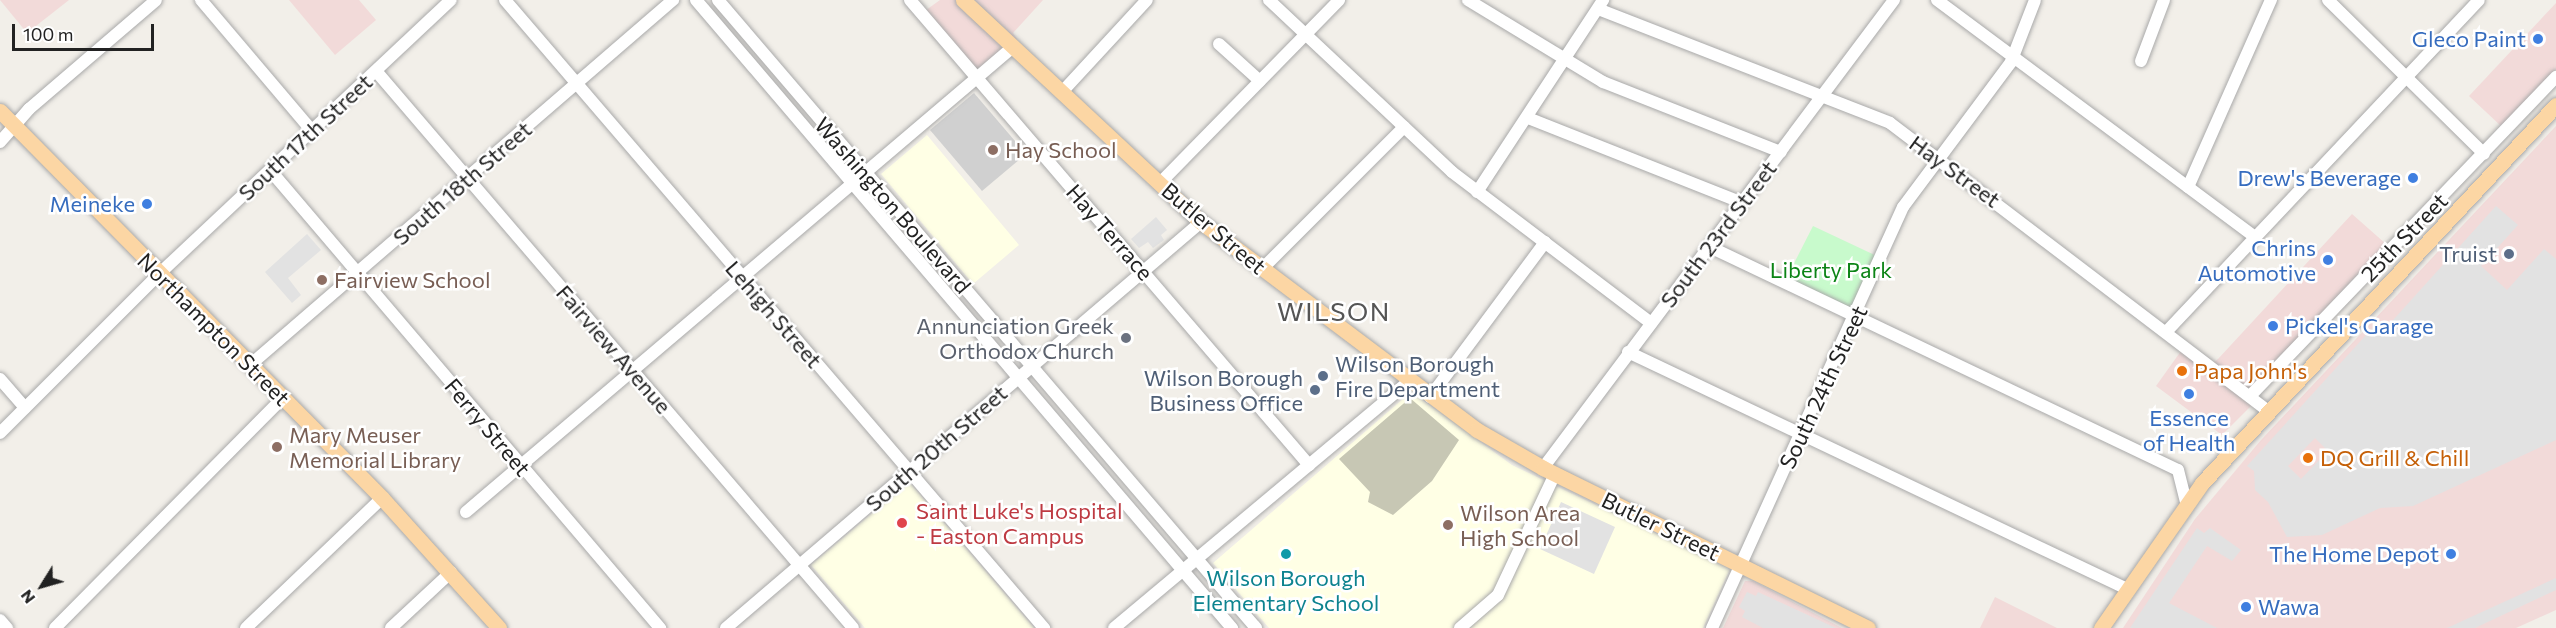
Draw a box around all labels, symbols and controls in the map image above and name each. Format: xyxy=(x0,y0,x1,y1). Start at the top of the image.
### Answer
scale bar xyxy=(15,12,158,50)
text: 100 m xyxy=(23,23,73,45)
place label: Gleco Paint xyxy=(2412,26,2526,52)
marker: Gleco Paint xyxy=(2531,32,2545,46)
street label: South 17th Street xyxy=(233,68,377,206)
street label: Washington Boulevard xyxy=(809,112,977,298)
street label: South 18th Street xyxy=(387,116,537,250)
street label: Hay Street xyxy=(1905,129,2005,213)
place label: Hay School xyxy=(1005,137,1117,163)
marker: Hay School xyxy=(986,143,1000,157)
street label: South 23rd Street xyxy=(1654,156,1782,312)
place label: Drew's Beverage xyxy=(2237,165,2401,191)
marker: Drew's Beverage xyxy=(2406,171,2420,185)
street label: Butler Street xyxy=(1157,177,1271,279)
street label: Hay Terrace xyxy=(1061,179,1159,285)
street label: 25th Street xyxy=(2355,187,2453,287)
place label: Meineke xyxy=(49,191,135,217)
marker: Meineke xyxy=(140,197,154,211)
place label: Chrins Automotive xyxy=(2197,234,2316,286)
place label: Truist xyxy=(2439,241,2497,267)
street label: Northampton Street xyxy=(132,247,296,411)
marker: Truist xyxy=(2502,247,2516,261)
marker: Chrins Automotive xyxy=(2321,253,2335,267)
street label: Lehigh Street xyxy=(720,255,828,373)
park label: Liberty Park xyxy=(1770,257,1892,283)
place label: Fairview School xyxy=(334,267,490,293)
marker: Fairview School xyxy=(315,273,329,287)
street label: Fairview Avenue xyxy=(551,279,677,419)
district label: WILSON xyxy=(1277,295,1391,327)
street label: South 24th Street xyxy=(1774,301,1872,473)
place label: Annunciation Greek Orthodox Church xyxy=(916,312,1114,364)
place label: Pickel's Garage xyxy=(2285,313,2434,339)
marker: Pickel's Garage xyxy=(2266,319,2280,333)
marker: Annunciation Greek Orthodox Church xyxy=(1119,331,1133,345)
place label: Wilson Borough Fire Department xyxy=(1335,350,1500,402)
place label: Papa John's xyxy=(2194,358,2307,384)
place label: Wilson Borough Business Office xyxy=(1144,364,1303,416)
marker: Papa John's xyxy=(2175,364,2189,378)
marker: Wilson Borough Fire Department xyxy=(1316,369,1330,383)
street label: Ferry Street xyxy=(440,373,536,481)
street label: South 20th Street xyxy=(860,379,1012,517)
marker: Wilson Borough Business Office xyxy=(1308,383,1322,397)
marker: Essence of Health xyxy=(2182,387,2196,401)
place label: Essence of Health xyxy=(2143,404,2235,456)
place label: Mary Meuser Memorial Library xyxy=(289,421,461,472)
marker: Mary Meuser Memorial Library xyxy=(270,440,284,454)
place label: DQ Grill & Chill xyxy=(2320,445,2469,471)
marker: DQ Grill & Chill xyxy=(2301,451,2315,465)
street label: Butler Street xyxy=(1598,486,1724,566)
place label: Saint Luke's Hospital - Easton Campus xyxy=(916,497,1123,548)
place label: Wilson Area High School xyxy=(1460,499,1580,550)
marker: Saint Luke's Hospital - Easton Campus xyxy=(893,514,911,532)
marker: Wilson Area High School xyxy=(1441,518,1455,532)
place label: The Home Depot xyxy=(2269,541,2439,567)
marker: Wilson Borough Elementary School xyxy=(1279,547,1293,561)
marker: The Home Depot xyxy=(2444,547,2458,561)
north arrow xyxy=(12,556,72,616)
place label: Wilson Borough Elementary School xyxy=(1193,564,1379,616)
text: N xyxy=(16,587,38,608)
place label: Wawa xyxy=(2258,594,2319,620)
marker: Wawa xyxy=(2239,600,2253,614)

